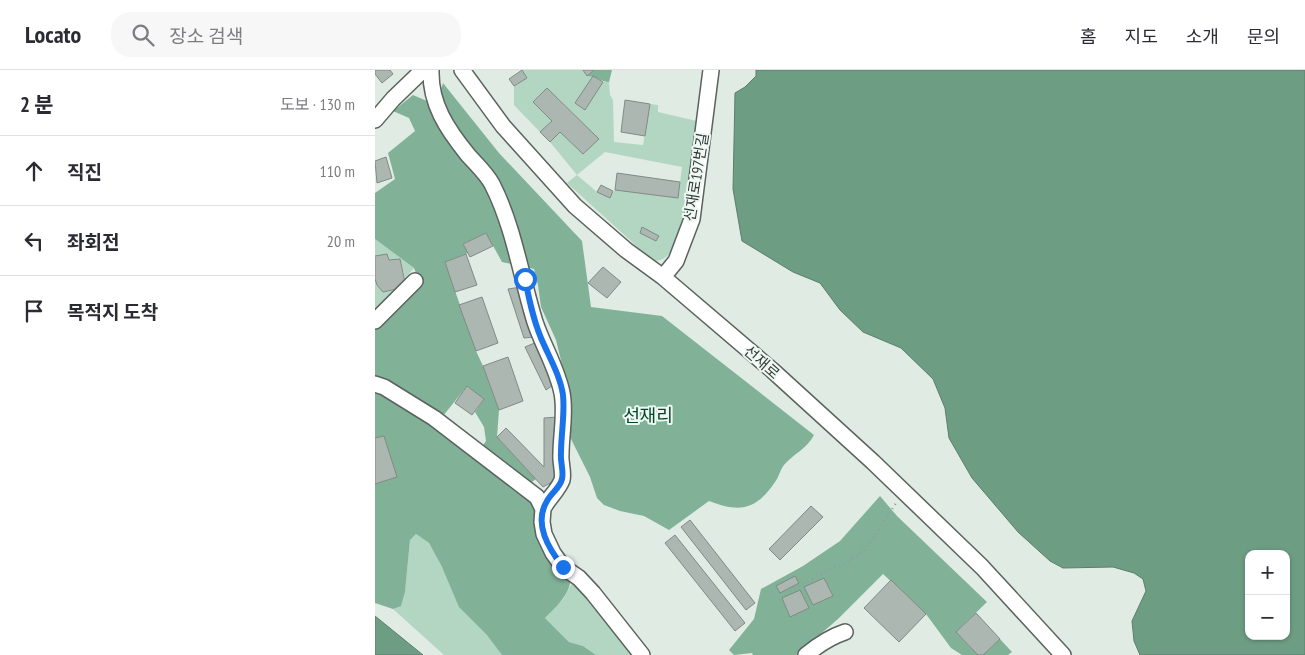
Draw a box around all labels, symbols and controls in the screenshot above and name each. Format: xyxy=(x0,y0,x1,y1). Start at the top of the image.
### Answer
search box xyxy=(111,12,461,57)
text: Locato xyxy=(25,19,81,50)
icon: search xyxy=(129,21,157,49)
text: 장소 검색 xyxy=(169,24,243,48)
text: 홈 xyxy=(1080,25,1097,48)
text: 지도 xyxy=(1125,25,1158,48)
text: 소개 xyxy=(1186,25,1219,48)
text: 문의 xyxy=(1247,25,1280,48)
text: 2 분 xyxy=(20,91,54,118)
text: 도보 · 130 m xyxy=(280,94,355,114)
street label: 선재로197번길 xyxy=(680,131,712,223)
icon: ahead xyxy=(20,157,48,185)
text: 직진 xyxy=(67,160,102,184)
text: 110 m xyxy=(320,161,355,181)
icon: left xyxy=(20,227,48,255)
text: 좌회전 xyxy=(67,230,119,254)
text: 20 m xyxy=(327,231,355,251)
route start xyxy=(514,268,537,291)
icon: arrive xyxy=(20,297,48,325)
text: 목적지 도착 xyxy=(67,300,158,324)
street label: 선재로 xyxy=(740,341,784,383)
district label: 선재리 xyxy=(623,404,673,427)
map controls xyxy=(1245,550,1290,640)
button: + xyxy=(1245,550,1290,595)
route end xyxy=(552,556,575,579)
button: − xyxy=(1245,595,1290,640)

